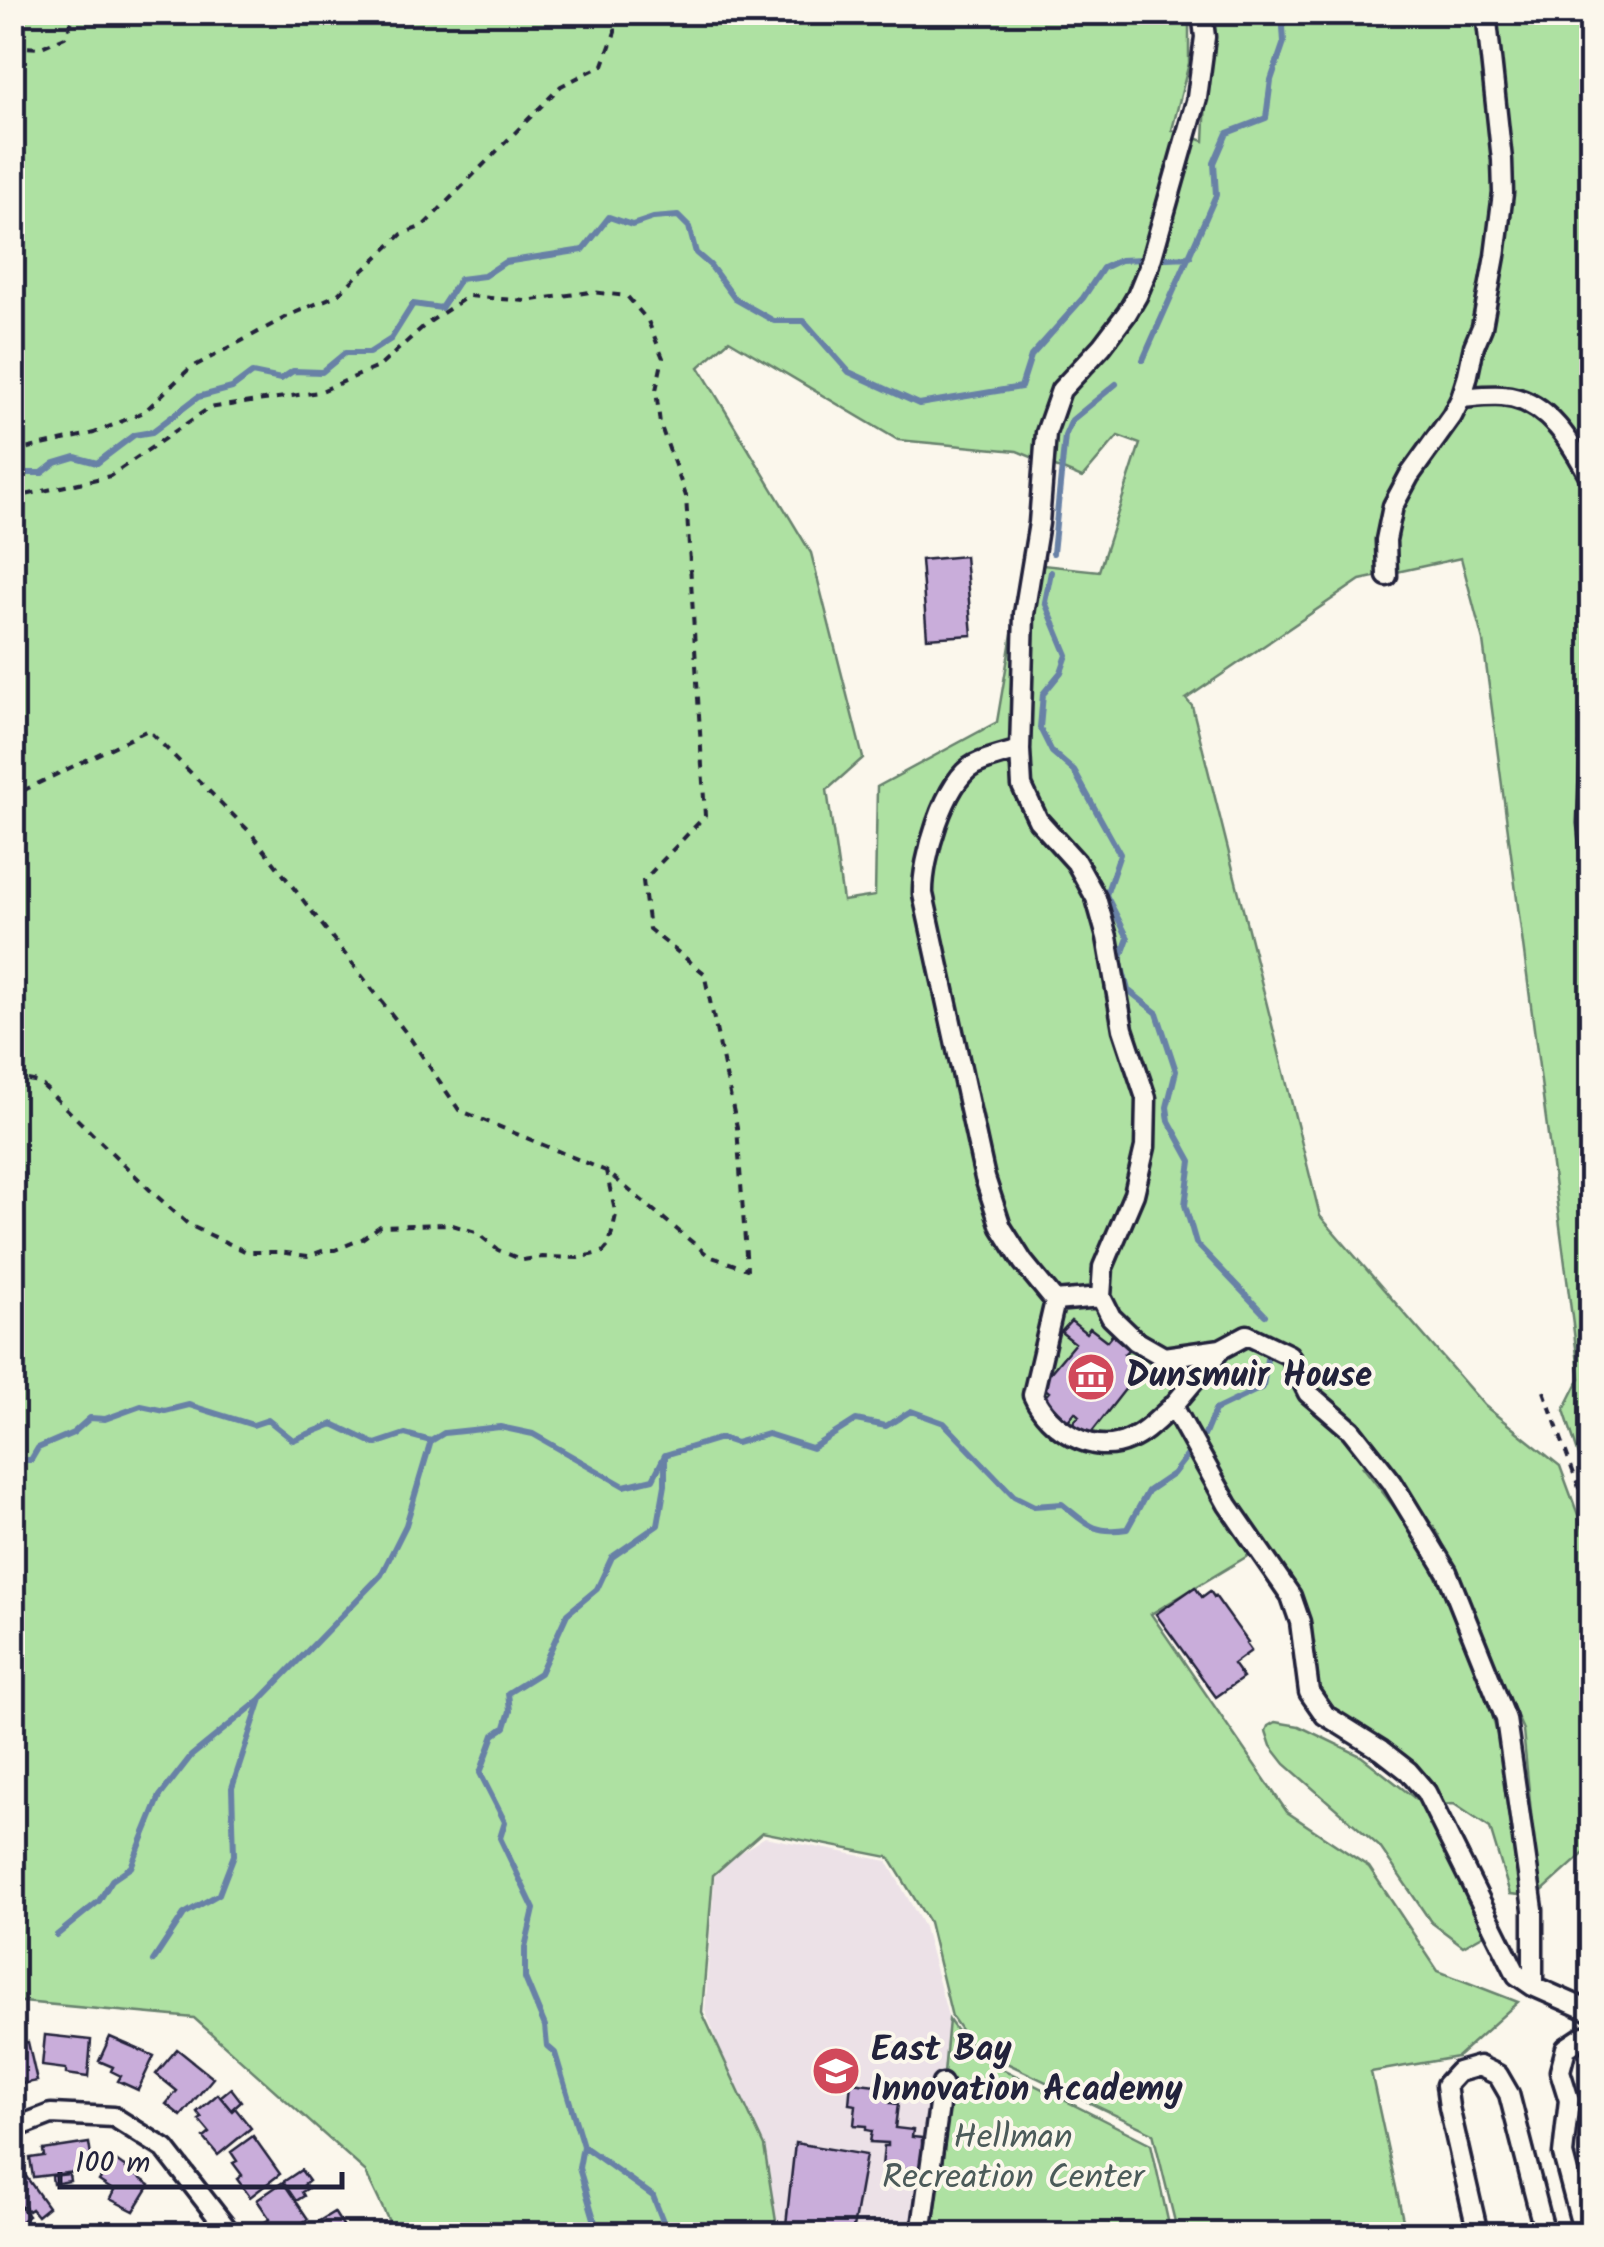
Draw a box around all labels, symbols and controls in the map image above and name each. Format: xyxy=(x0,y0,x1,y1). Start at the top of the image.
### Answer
place label: Dunsmuir House xyxy=(1126,1349,1372,1405)
museum icon: Dunsmuir House xyxy=(1065,1351,1117,1403)
place label: East Bay Innovation Academy xyxy=(871,2023,1184,2119)
school or university icon: East Bay Innovation Academy xyxy=(810,2045,862,2097)
park label: Hellman Recreation Center xyxy=(882,2111,1147,2207)
scale bar xyxy=(60,2127,342,2189)
text: 100 m xyxy=(75,2140,150,2188)

